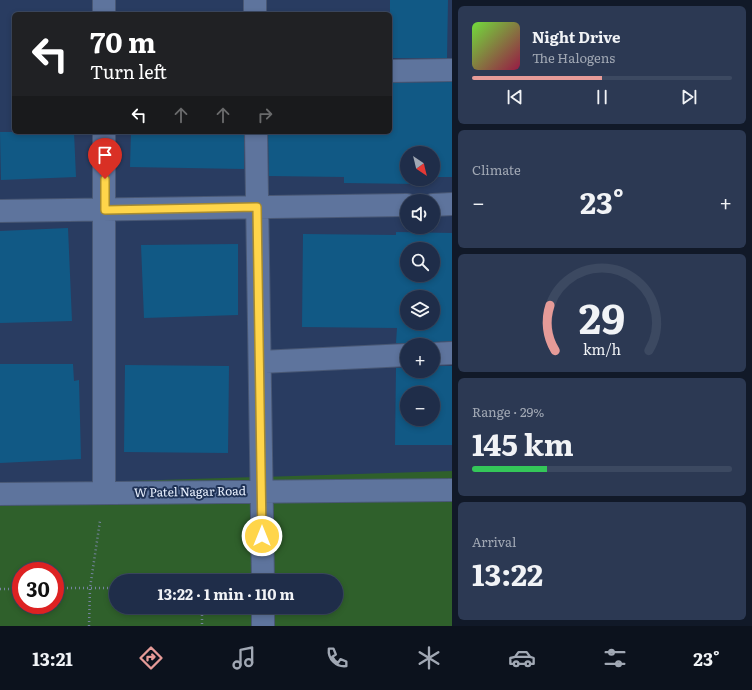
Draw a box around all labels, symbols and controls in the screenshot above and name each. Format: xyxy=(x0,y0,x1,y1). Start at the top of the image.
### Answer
text: 70 m xyxy=(90,20,156,62)
text: Night Drive xyxy=(532,25,621,48)
icon: left xyxy=(24,28,76,80)
text: The Halogens xyxy=(532,48,615,67)
text: Turn left xyxy=(90,58,167,85)
icon: previous xyxy=(504,86,526,108)
icon: pause xyxy=(591,86,613,108)
icon: next xyxy=(678,86,700,108)
icon: left xyxy=(128,104,150,126)
icon: ahead xyxy=(170,104,192,126)
icon: ahead xyxy=(212,104,234,126)
icon: right xyxy=(254,104,276,126)
pin xyxy=(88,138,122,179)
icon: arrive xyxy=(94,144,116,166)
north arrow xyxy=(400,146,440,186)
map controls xyxy=(400,146,440,426)
text: Climate xyxy=(472,160,521,179)
text: 23° xyxy=(580,179,624,223)
text: − xyxy=(472,185,485,218)
text: + xyxy=(719,185,732,218)
button: sound xyxy=(400,194,440,234)
button: search xyxy=(400,242,440,282)
text: 29 xyxy=(579,285,625,347)
button: layers xyxy=(400,290,440,330)
button: + xyxy=(400,338,440,378)
text: km/h xyxy=(583,338,622,359)
button: − xyxy=(400,386,440,426)
text: Range · 29% xyxy=(472,402,544,421)
text: 145 km xyxy=(472,421,574,465)
street label: W Patel Nagar Road xyxy=(134,481,247,501)
position arrow xyxy=(241,515,283,557)
text: Arrival xyxy=(472,532,516,551)
text: 13:22 xyxy=(472,551,543,595)
speed limit sign: 30 xyxy=(12,562,64,614)
text: 13:22 · 1 min · 110 m xyxy=(157,582,295,605)
icon: directions xyxy=(137,644,165,672)
icon: music xyxy=(230,644,258,672)
icon: phone xyxy=(323,644,351,672)
icon: climate xyxy=(415,644,443,672)
icon: car xyxy=(508,644,536,672)
icon: filters xyxy=(601,644,629,672)
text: 13:21 xyxy=(32,645,73,672)
text: 23° xyxy=(693,645,720,672)

